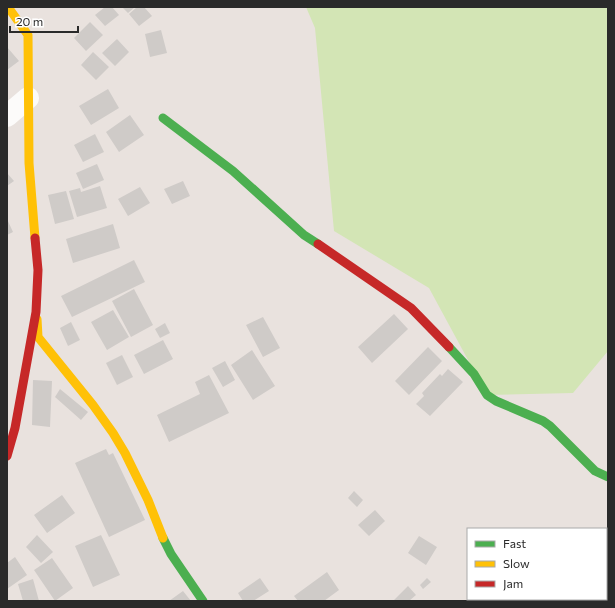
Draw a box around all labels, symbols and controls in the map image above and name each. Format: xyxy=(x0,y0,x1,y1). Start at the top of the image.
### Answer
scale bar xyxy=(10,8,78,34)
text: 20 m xyxy=(16,14,43,28)
legend xyxy=(467,528,607,600)
text: Fast xyxy=(503,536,526,550)
text: Slow xyxy=(503,556,530,570)
text: Jam xyxy=(503,576,523,591)

